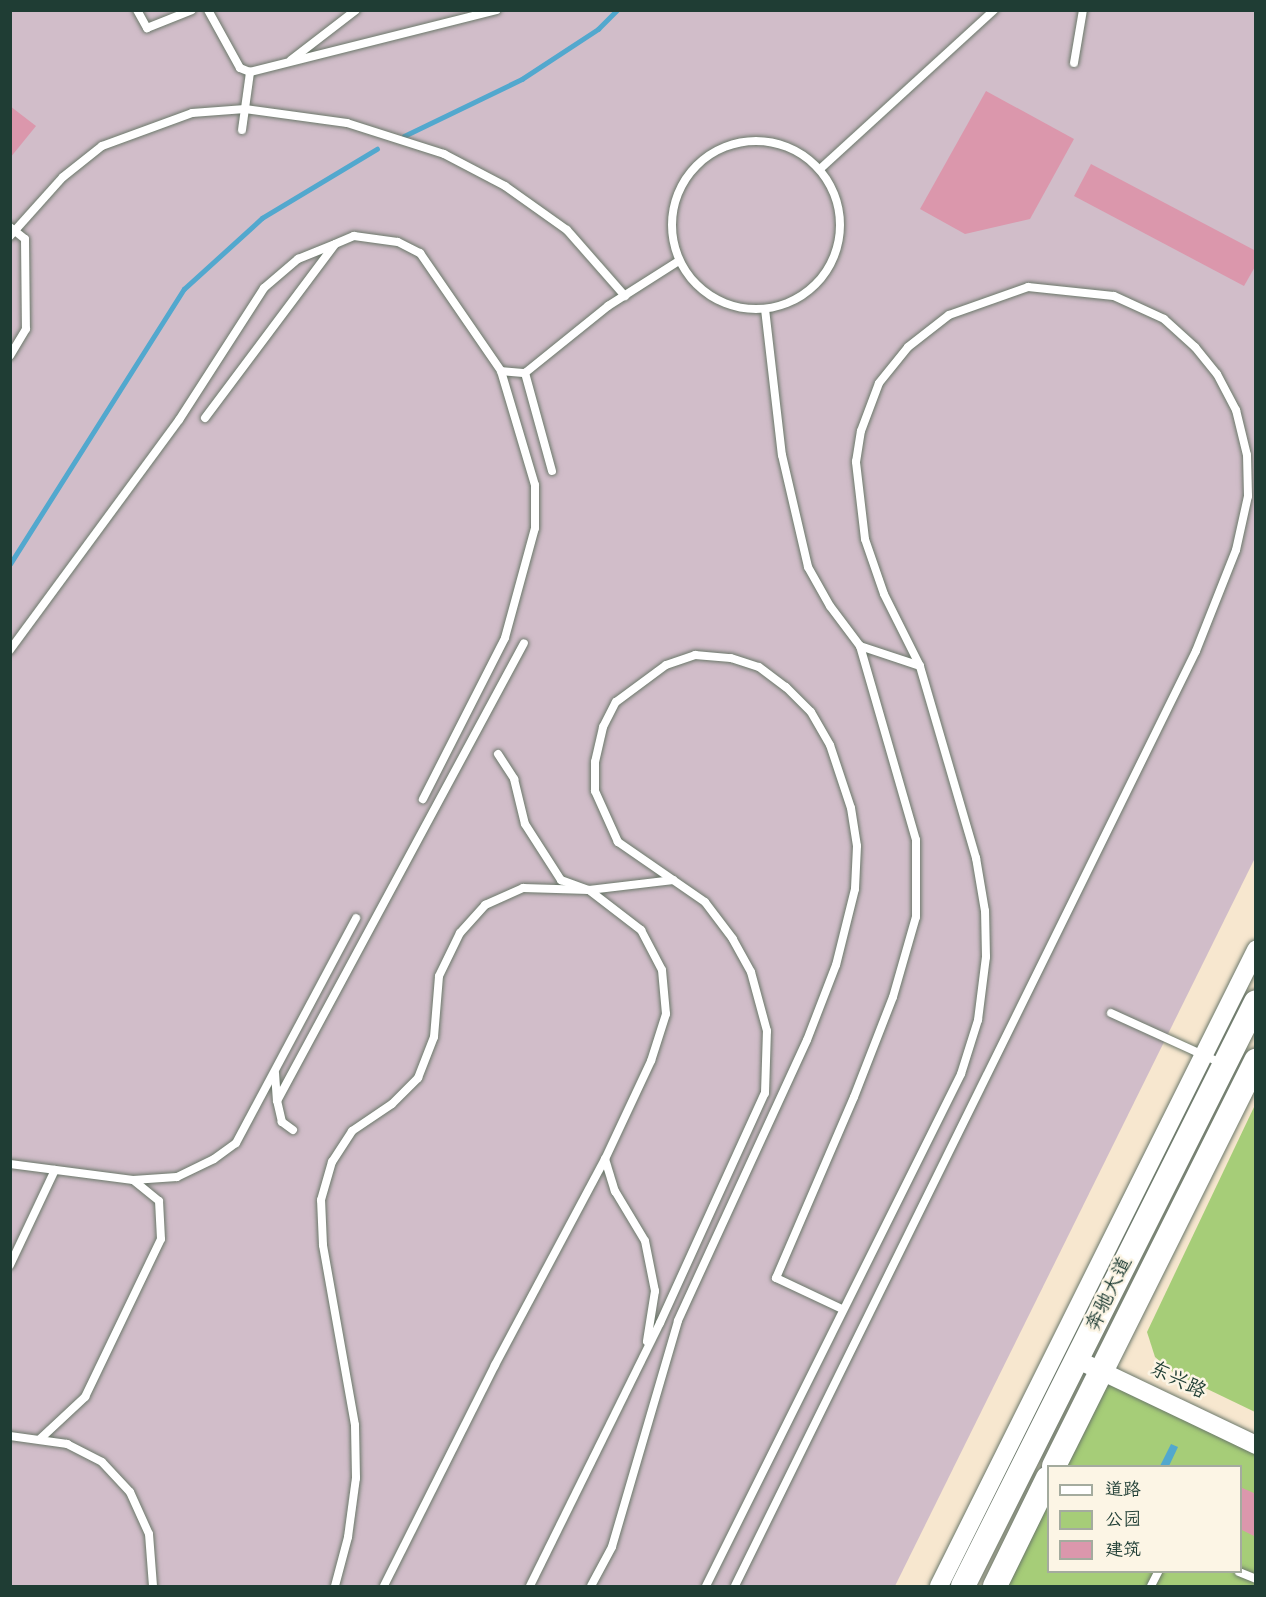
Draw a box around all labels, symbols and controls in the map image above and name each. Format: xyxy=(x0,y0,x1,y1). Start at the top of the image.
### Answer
street label: 奔驰大道 xyxy=(1083,1254,1139,1336)
street label: 东兴路 xyxy=(1145,1358,1209,1406)
legend xyxy=(1047,1465,1242,1573)
text: 道路 xyxy=(1105,1479,1141,1504)
text: 公园 xyxy=(1105,1509,1141,1534)
text: 建筑 xyxy=(1105,1539,1141,1564)

